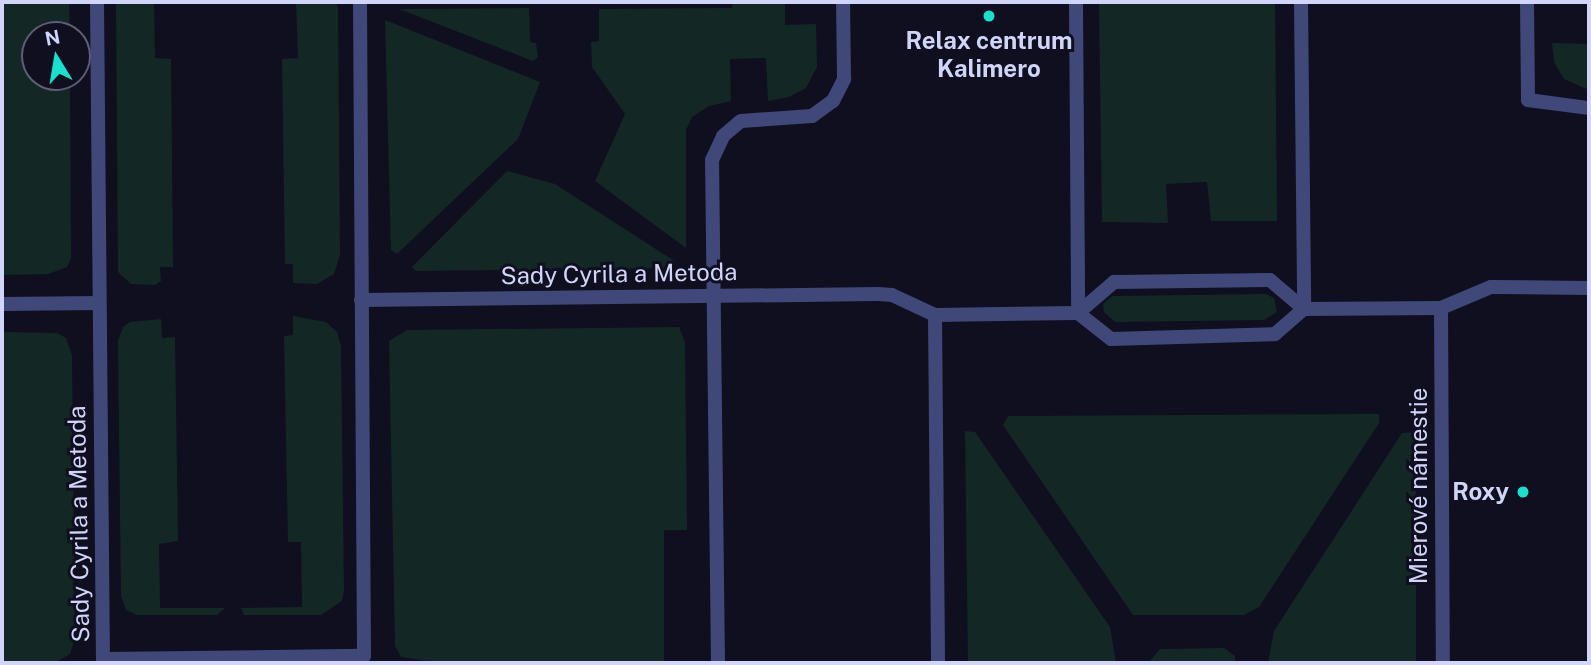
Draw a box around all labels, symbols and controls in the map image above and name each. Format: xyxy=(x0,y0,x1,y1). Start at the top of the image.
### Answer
marker: Relax centrum Kalimero xyxy=(981,8,997,24)
north arrow xyxy=(21,21,91,91)
text: N xyxy=(43,25,62,50)
place label: Relax centrum Kalimero xyxy=(905,27,1073,83)
street label: Sady Cyrila a Metoda xyxy=(500,258,738,290)
street label: Mierové námestie xyxy=(1405,388,1433,584)
street label: Sady Cyrila a Metoda xyxy=(63,405,95,643)
place label: Roxy xyxy=(1452,478,1509,506)
marker: Roxy xyxy=(1515,484,1531,500)

